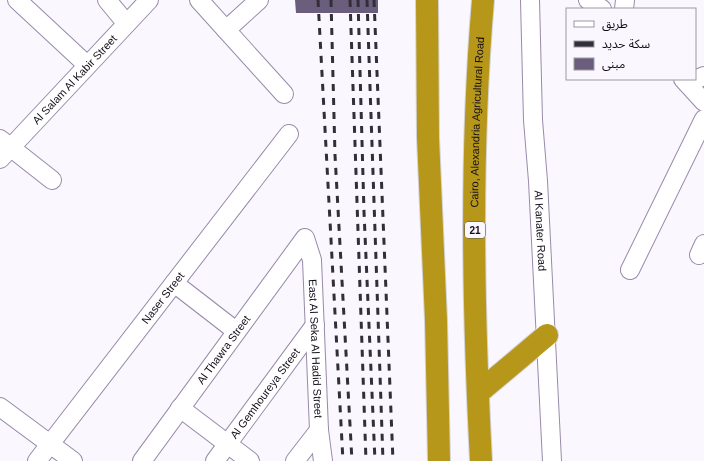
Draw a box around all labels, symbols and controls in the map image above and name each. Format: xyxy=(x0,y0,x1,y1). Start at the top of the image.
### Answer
legend xyxy=(566,8,696,80)
text: طريق xyxy=(602,17,628,32)
street label: Al Salam Al Kabir Street xyxy=(30,32,119,126)
street label: Cairo, Alexandria Agricultural Road xyxy=(468,36,486,208)
text: سكة حديد xyxy=(602,37,650,51)
text: مبنى xyxy=(602,57,625,71)
street label: Al Kanater Road xyxy=(532,190,548,271)
road number: 21 xyxy=(465,222,485,238)
street label: Naser Street xyxy=(139,270,186,326)
street label: East Al Seka Al Hadid Street xyxy=(307,279,325,418)
street label: Al Thawra Street xyxy=(194,313,252,386)
street label: Al Gemhoureya Street xyxy=(228,346,302,441)

